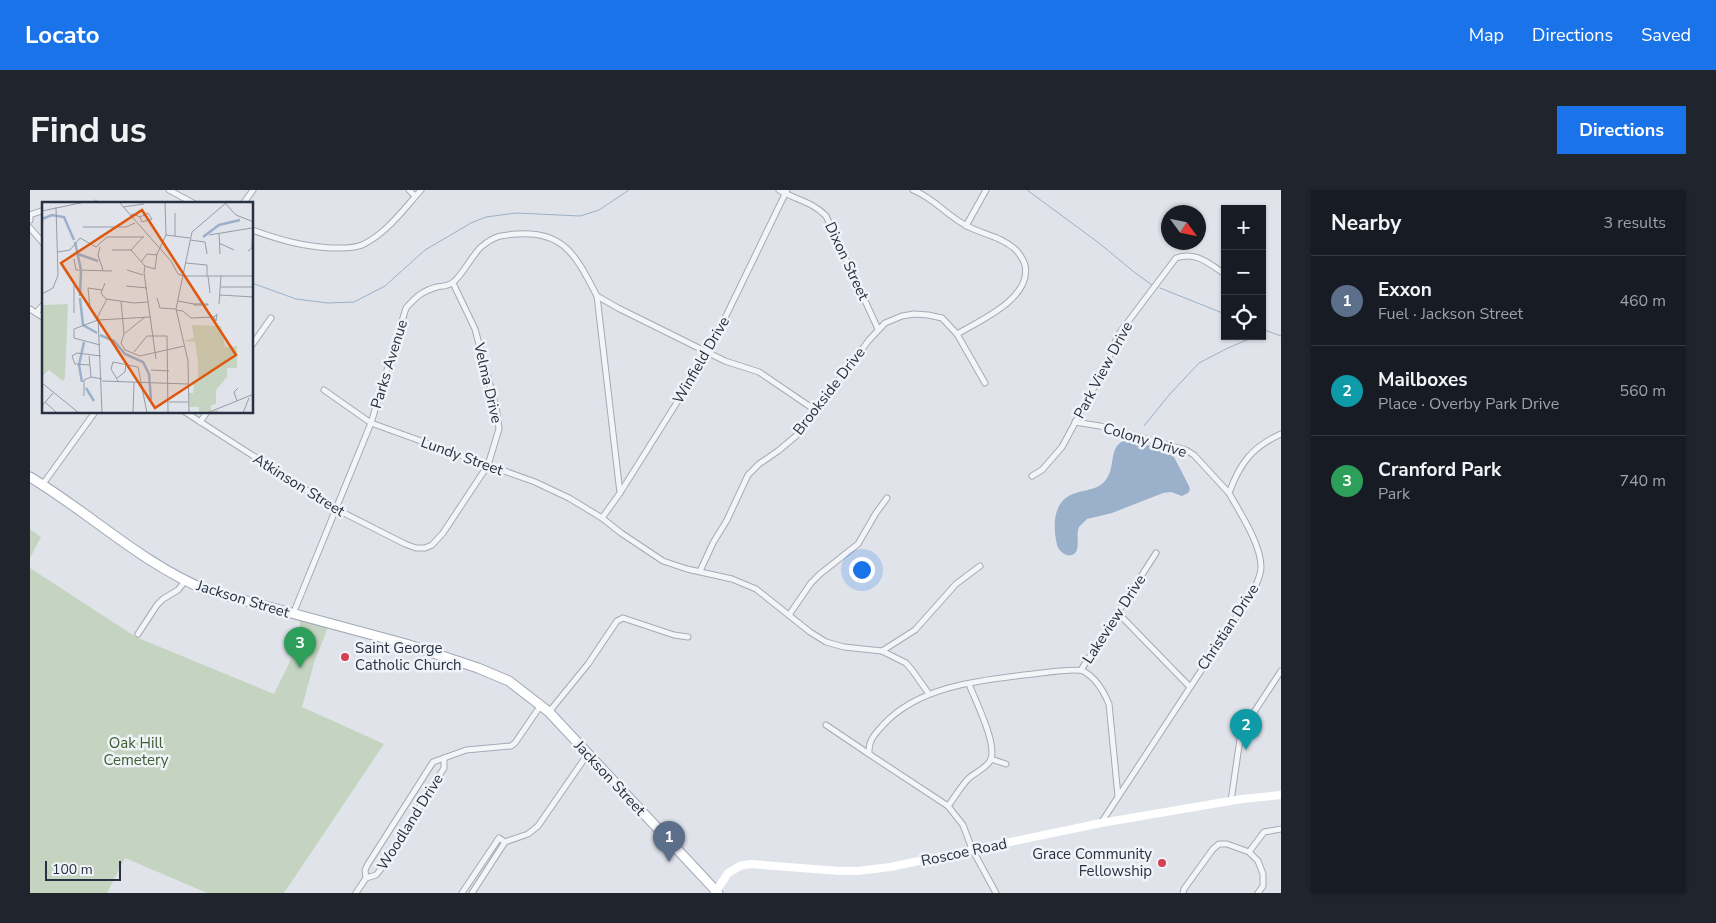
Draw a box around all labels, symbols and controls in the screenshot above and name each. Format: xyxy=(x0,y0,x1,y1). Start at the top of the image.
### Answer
text: Locato xyxy=(25,19,100,51)
text: Map xyxy=(1469,23,1504,47)
text: Directions xyxy=(1532,23,1613,47)
text: Saved xyxy=(1641,23,1691,47)
button: Directions xyxy=(1557,106,1686,154)
text: Find us xyxy=(30,107,147,154)
inset map xyxy=(42,202,254,414)
north arrow xyxy=(1161,205,1206,250)
map controls xyxy=(1221,205,1266,340)
button: + xyxy=(1221,205,1266,250)
text: Nearby xyxy=(1331,209,1401,237)
text: 3 results xyxy=(1604,212,1666,234)
street label: Dixon Street xyxy=(820,219,874,304)
button: − xyxy=(1221,250,1266,295)
text: Exxon xyxy=(1378,277,1432,303)
text: 1 xyxy=(1342,290,1352,312)
text: 460 m xyxy=(1619,290,1666,312)
button: locate xyxy=(1221,295,1266,340)
text: Fuel · Jackson Street xyxy=(1378,303,1523,325)
street label: Winfield Drive xyxy=(668,313,734,407)
street label: Parks Avenue xyxy=(366,317,412,411)
street label: Park View Drive xyxy=(1069,318,1137,422)
street label: Velma Drive xyxy=(469,340,507,425)
street label: Brookside Drive xyxy=(788,343,870,439)
text: Mailboxes xyxy=(1378,367,1468,393)
text: 2 xyxy=(1342,380,1352,402)
text: 560 m xyxy=(1619,380,1666,402)
text: Place · Overby Park Drive xyxy=(1378,393,1559,415)
street label: Colony Drive xyxy=(1101,418,1189,462)
street label: Lundy Street xyxy=(418,432,507,480)
street label: Atkinson Street xyxy=(249,449,349,522)
text: Cranford Park xyxy=(1378,457,1501,483)
text: 3 xyxy=(1342,470,1352,492)
text: 740 m xyxy=(1619,470,1666,492)
text: Park xyxy=(1378,483,1410,505)
your location xyxy=(849,557,875,583)
street label: Lakeview Drive xyxy=(1078,571,1150,667)
street label: Jackson Street xyxy=(193,575,293,623)
street label: Christian Drive xyxy=(1193,580,1263,674)
pin: 3 xyxy=(284,627,316,668)
place label: Saint George Catholic Church xyxy=(355,638,461,675)
marker: Saint George Catholic Church xyxy=(339,651,351,663)
pin: 2 xyxy=(1230,709,1262,750)
park label: Oak Hill Cemetery xyxy=(103,733,169,770)
street label: Jackson Street xyxy=(569,735,651,820)
street label: Woodland Drive xyxy=(372,770,448,874)
pin: 1 xyxy=(653,821,685,862)
street label: Roscoe Road xyxy=(919,833,1009,871)
place label: Grace Community Fellowship xyxy=(1032,844,1152,881)
marker: Grace Community Fellowship xyxy=(1156,857,1168,869)
scale bar xyxy=(45,858,121,881)
text: 100 m xyxy=(52,860,93,879)

